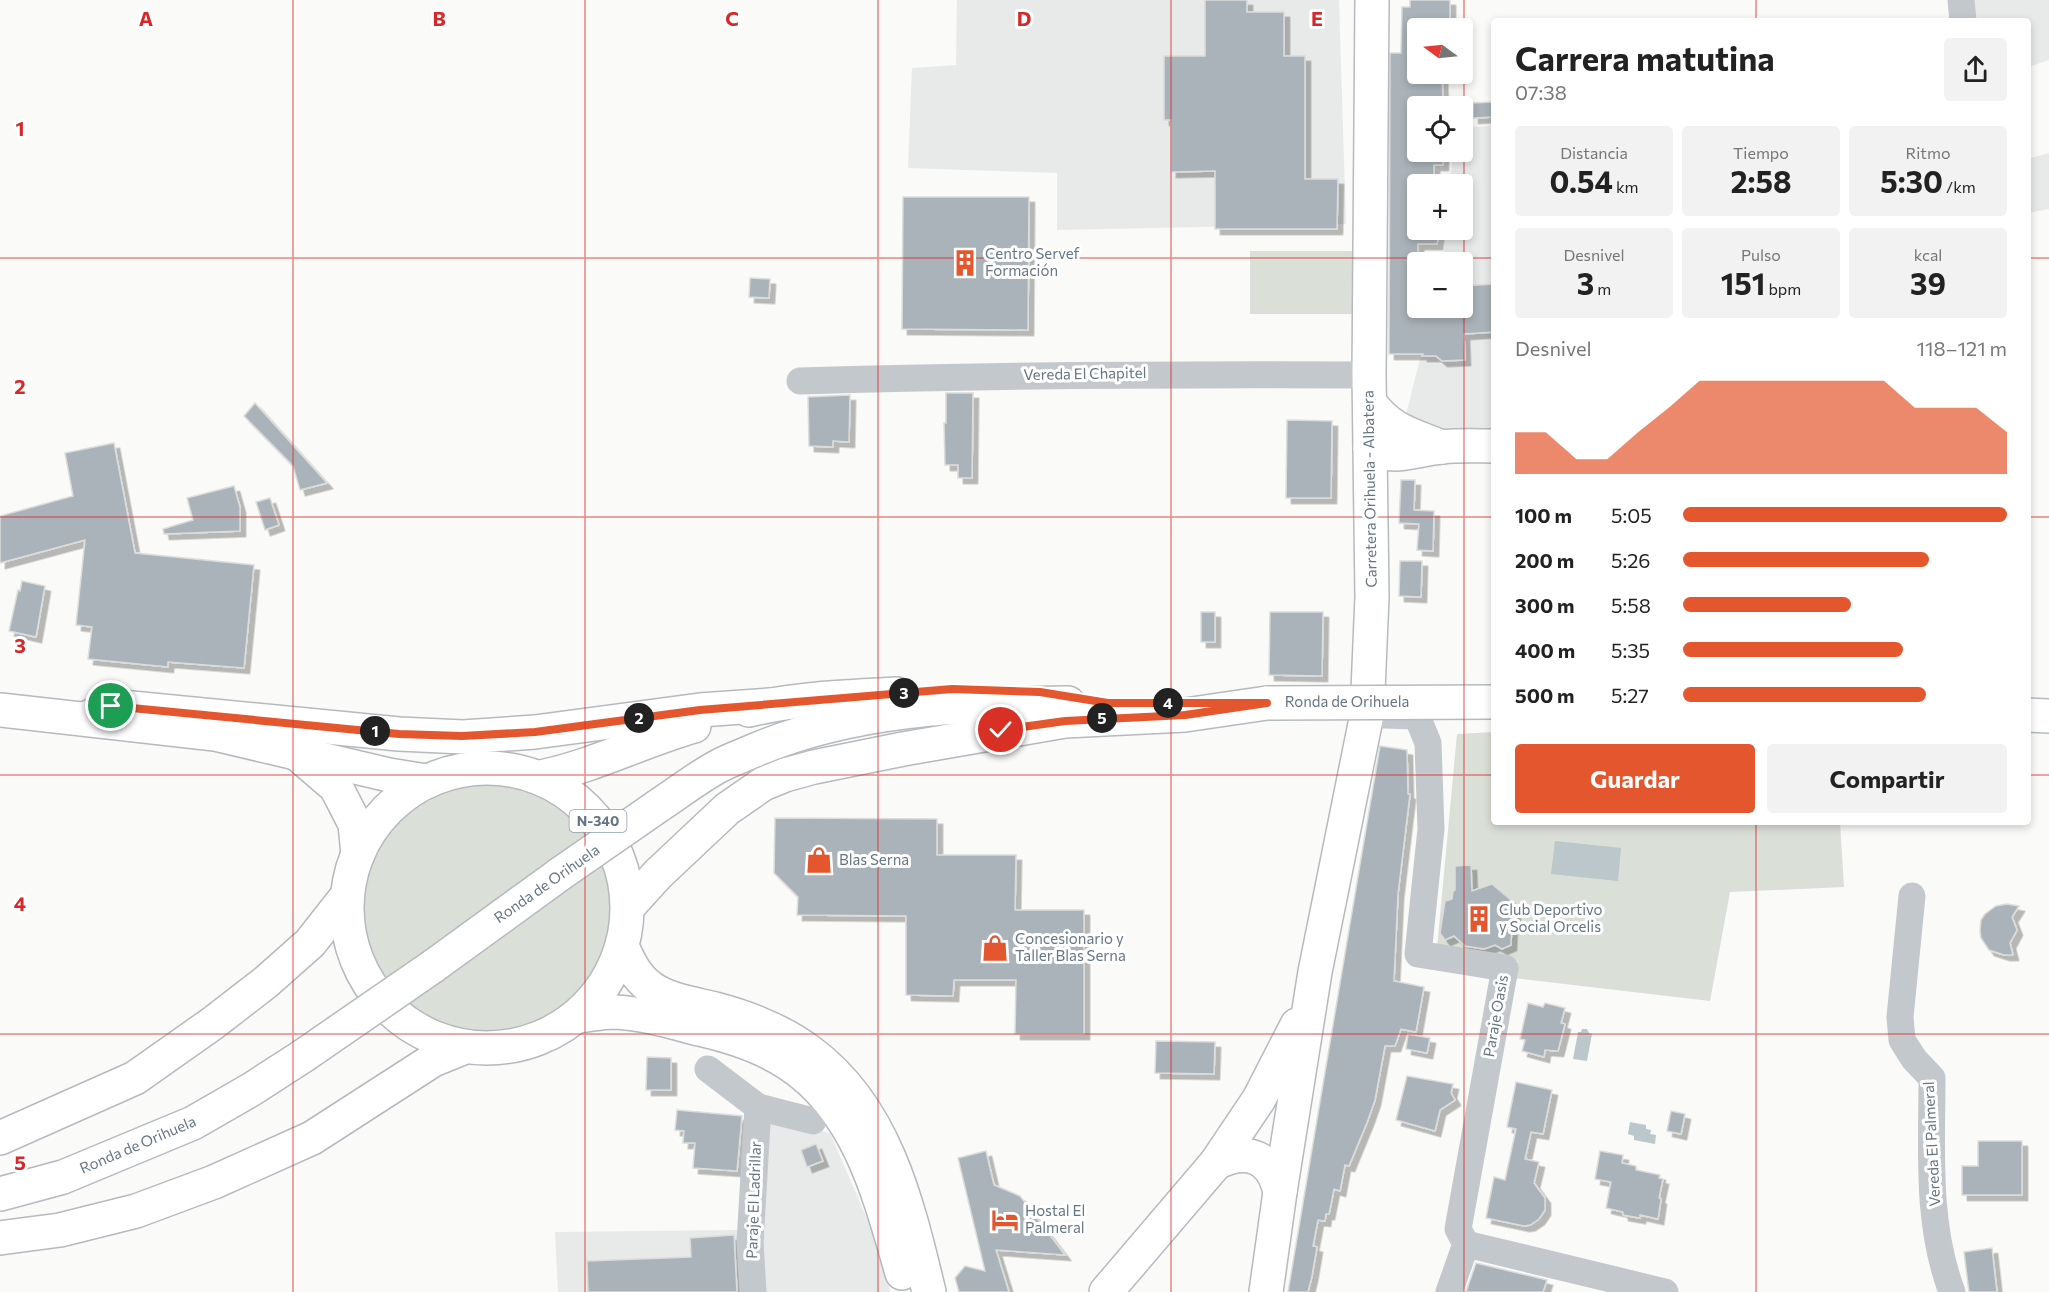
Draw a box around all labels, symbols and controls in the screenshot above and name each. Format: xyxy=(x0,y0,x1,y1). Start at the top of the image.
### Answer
text: A xyxy=(139,6,153,30)
text: B xyxy=(432,6,446,30)
text: C xyxy=(725,6,739,30)
text: D xyxy=(1017,6,1031,30)
text: E xyxy=(1311,6,1323,30)
north arrow xyxy=(1407,18,1473,84)
map controls xyxy=(1407,18,1473,318)
text: Carrera matutina xyxy=(1515,37,1775,78)
button: share xyxy=(1944,38,2007,101)
text: 07:38 xyxy=(1515,80,1567,104)
button: locate xyxy=(1407,96,1473,162)
text: 1 xyxy=(15,116,25,140)
text: Distancia xyxy=(1560,143,1628,162)
text: Tiempo xyxy=(1733,143,1789,162)
text: Ritmo xyxy=(1906,143,1950,162)
text: 0.54 xyxy=(1549,162,1613,199)
text: 2:58 xyxy=(1730,162,1792,199)
text: 5:30 xyxy=(1880,162,1943,199)
button: + xyxy=(1407,174,1473,240)
text: km xyxy=(1613,177,1639,196)
text: /km xyxy=(1943,177,1976,196)
place label: Centro Servef Formación xyxy=(985,244,1079,279)
text: Desnivel xyxy=(1563,245,1625,264)
text: Pulso xyxy=(1741,245,1781,264)
text: kcal xyxy=(1914,245,1942,264)
building icon: Centro Servef Formación xyxy=(950,248,980,278)
button: − xyxy=(1407,252,1473,318)
text: 3 xyxy=(1577,264,1594,301)
text: 151 xyxy=(1721,264,1765,301)
text: 39 xyxy=(1910,264,1946,301)
text: m xyxy=(1594,279,1611,298)
text: bpm xyxy=(1765,279,1801,298)
text: Desnivel xyxy=(1515,336,1592,360)
text: 118–121 m xyxy=(1917,336,2007,360)
street label: Vereda El Chapitel xyxy=(1023,363,1147,383)
text: 2 xyxy=(14,374,26,398)
street label: Carretera Orihuela - Albatera xyxy=(1358,390,1380,588)
text: 100 m xyxy=(1515,503,1572,527)
text: 5:05 xyxy=(1611,503,1652,527)
text: 200 m xyxy=(1515,548,1574,572)
text: 5:26 xyxy=(1611,548,1650,572)
text: 300 m xyxy=(1515,593,1575,617)
text: 5:58 xyxy=(1611,593,1651,617)
text: 3 xyxy=(14,633,26,657)
text: 400 m xyxy=(1515,638,1575,662)
text: 5:35 xyxy=(1611,638,1650,662)
pin: 3 xyxy=(889,678,919,708)
pin xyxy=(85,680,136,731)
text: 3 xyxy=(899,683,909,702)
text: 500 m xyxy=(1515,683,1575,707)
text: 5:27 xyxy=(1611,683,1649,707)
pin: 4 xyxy=(1153,688,1183,718)
icon: arrive xyxy=(94,689,127,722)
street label: Ronda de Orihuela xyxy=(1285,692,1409,710)
text: 4 xyxy=(1163,693,1173,712)
pin: 2 xyxy=(624,703,654,733)
pin: 5 xyxy=(1087,703,1117,733)
pin xyxy=(975,704,1026,755)
text: 2 xyxy=(634,708,644,727)
text: 5 xyxy=(1097,708,1107,727)
icon: check xyxy=(984,713,1017,746)
pin: 1 xyxy=(360,716,390,746)
text: 1 xyxy=(371,721,379,740)
button: Guardar xyxy=(1515,744,1755,813)
button: Compartir xyxy=(1767,744,2007,813)
road number: N-340 xyxy=(570,810,626,832)
street label: Ronda de Orihuela xyxy=(490,840,603,926)
shop icon: Blas Serna xyxy=(804,845,834,875)
place label: Blas Serna xyxy=(839,850,909,868)
text: 4 xyxy=(14,891,26,915)
place label: Club Deportivo y Social Orcelis xyxy=(1499,900,1602,935)
building icon: Club Deportivo y Social Orcelis xyxy=(1464,904,1494,934)
place label: Concesionario y Taller Blas Serna xyxy=(1015,929,1126,964)
shop icon: Concesionario y Taller Blas Serna xyxy=(980,933,1010,963)
street label: Paraje Oasis xyxy=(1479,973,1511,1058)
street label: Vereda El Palmeral xyxy=(1919,1081,1943,1207)
street label: Ronda de Orihuela xyxy=(77,1111,198,1177)
street label: Paraje El Ladrillar xyxy=(742,1141,764,1259)
text: 5 xyxy=(14,1150,26,1174)
place label: Hostal El Palmeral xyxy=(1025,1201,1085,1236)
hotel icon: Hostal El Palmeral xyxy=(990,1205,1020,1235)

